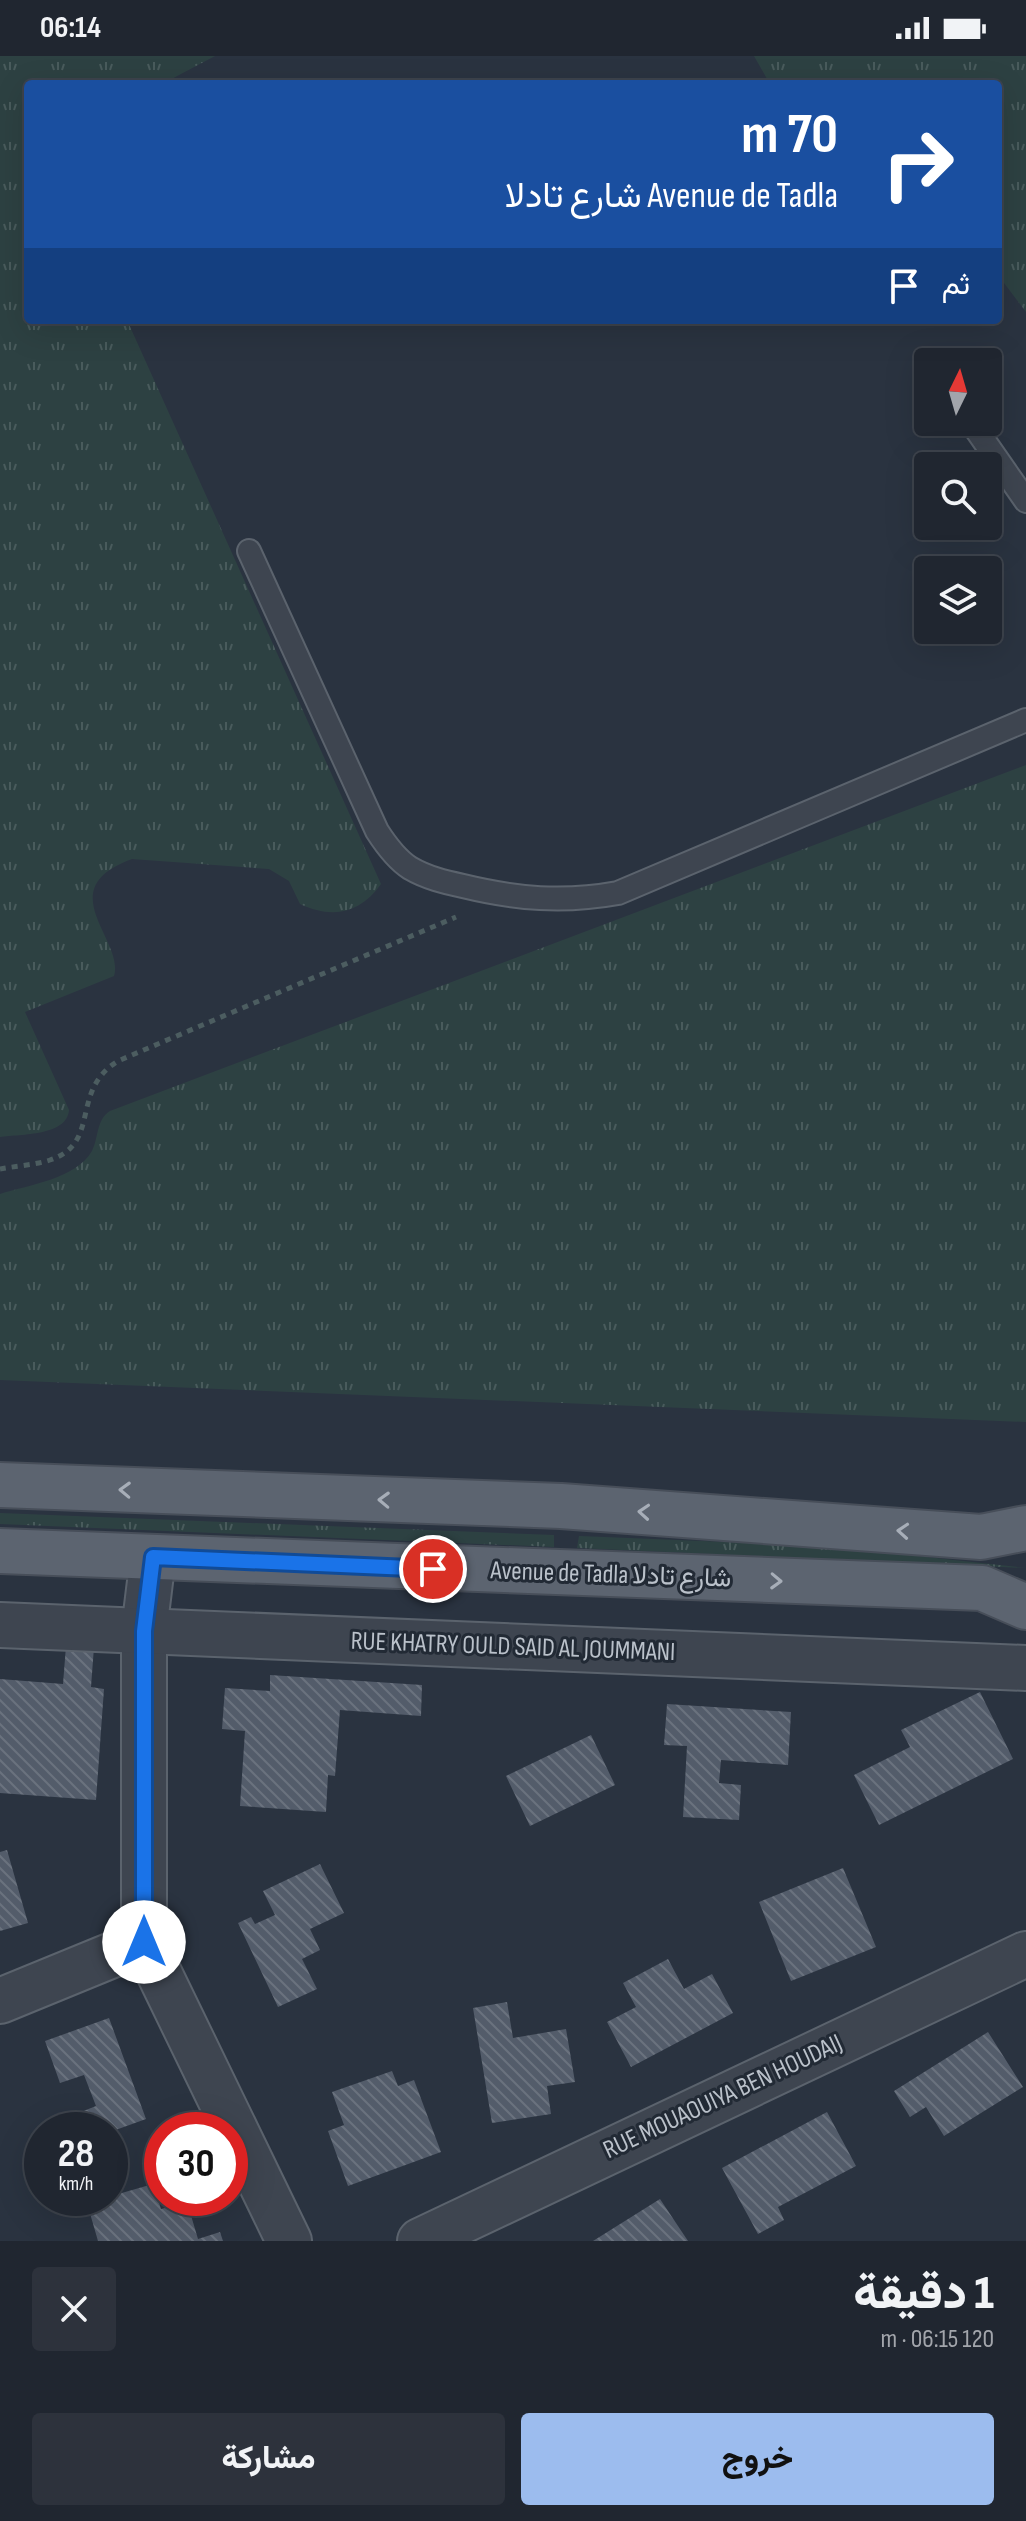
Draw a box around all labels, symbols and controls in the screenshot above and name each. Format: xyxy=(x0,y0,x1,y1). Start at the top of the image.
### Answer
text: 06:14 xyxy=(40,10,101,46)
text: 70 m xyxy=(741,102,838,169)
icon: right xyxy=(866,112,970,216)
text: Avenue de Tadla شارع تادلا xyxy=(504,175,838,218)
icon: arrive xyxy=(882,264,926,308)
text: ثم xyxy=(942,267,970,303)
north arrow xyxy=(914,348,1002,436)
map controls xyxy=(914,348,1002,644)
button: search xyxy=(914,452,1002,540)
button: layers xyxy=(914,556,1002,644)
one-way arrow xyxy=(118,1481,131,1498)
one-way arrow xyxy=(377,1491,390,1508)
one-way arrow xyxy=(637,1504,650,1521)
one-way arrow xyxy=(896,1523,909,1540)
pin xyxy=(399,1535,467,1603)
icon: arrive xyxy=(411,1547,455,1591)
street label: Avenue de Tadla شارع تادلا xyxy=(489,1555,732,1596)
one-way arrow xyxy=(770,1573,783,1590)
street label: RUE KHATRY OULD SAID AL JOUMMANI xyxy=(350,1626,676,1668)
position arrow xyxy=(102,1900,186,1984)
street label: RUE MOUAOUIYA BEN HOUDAIJ xyxy=(599,2028,847,2166)
speed limit sign: 30 xyxy=(144,2112,248,2216)
text: 28 xyxy=(58,2130,94,2178)
text: km/h xyxy=(59,2172,93,2196)
text: 1 دقيقة xyxy=(853,2265,994,2322)
button: close xyxy=(32,2267,116,2351)
text: 120 m · 06:15 xyxy=(881,2324,994,2355)
button: مشاركة xyxy=(32,2413,505,2505)
button: خروج xyxy=(521,2413,994,2505)

